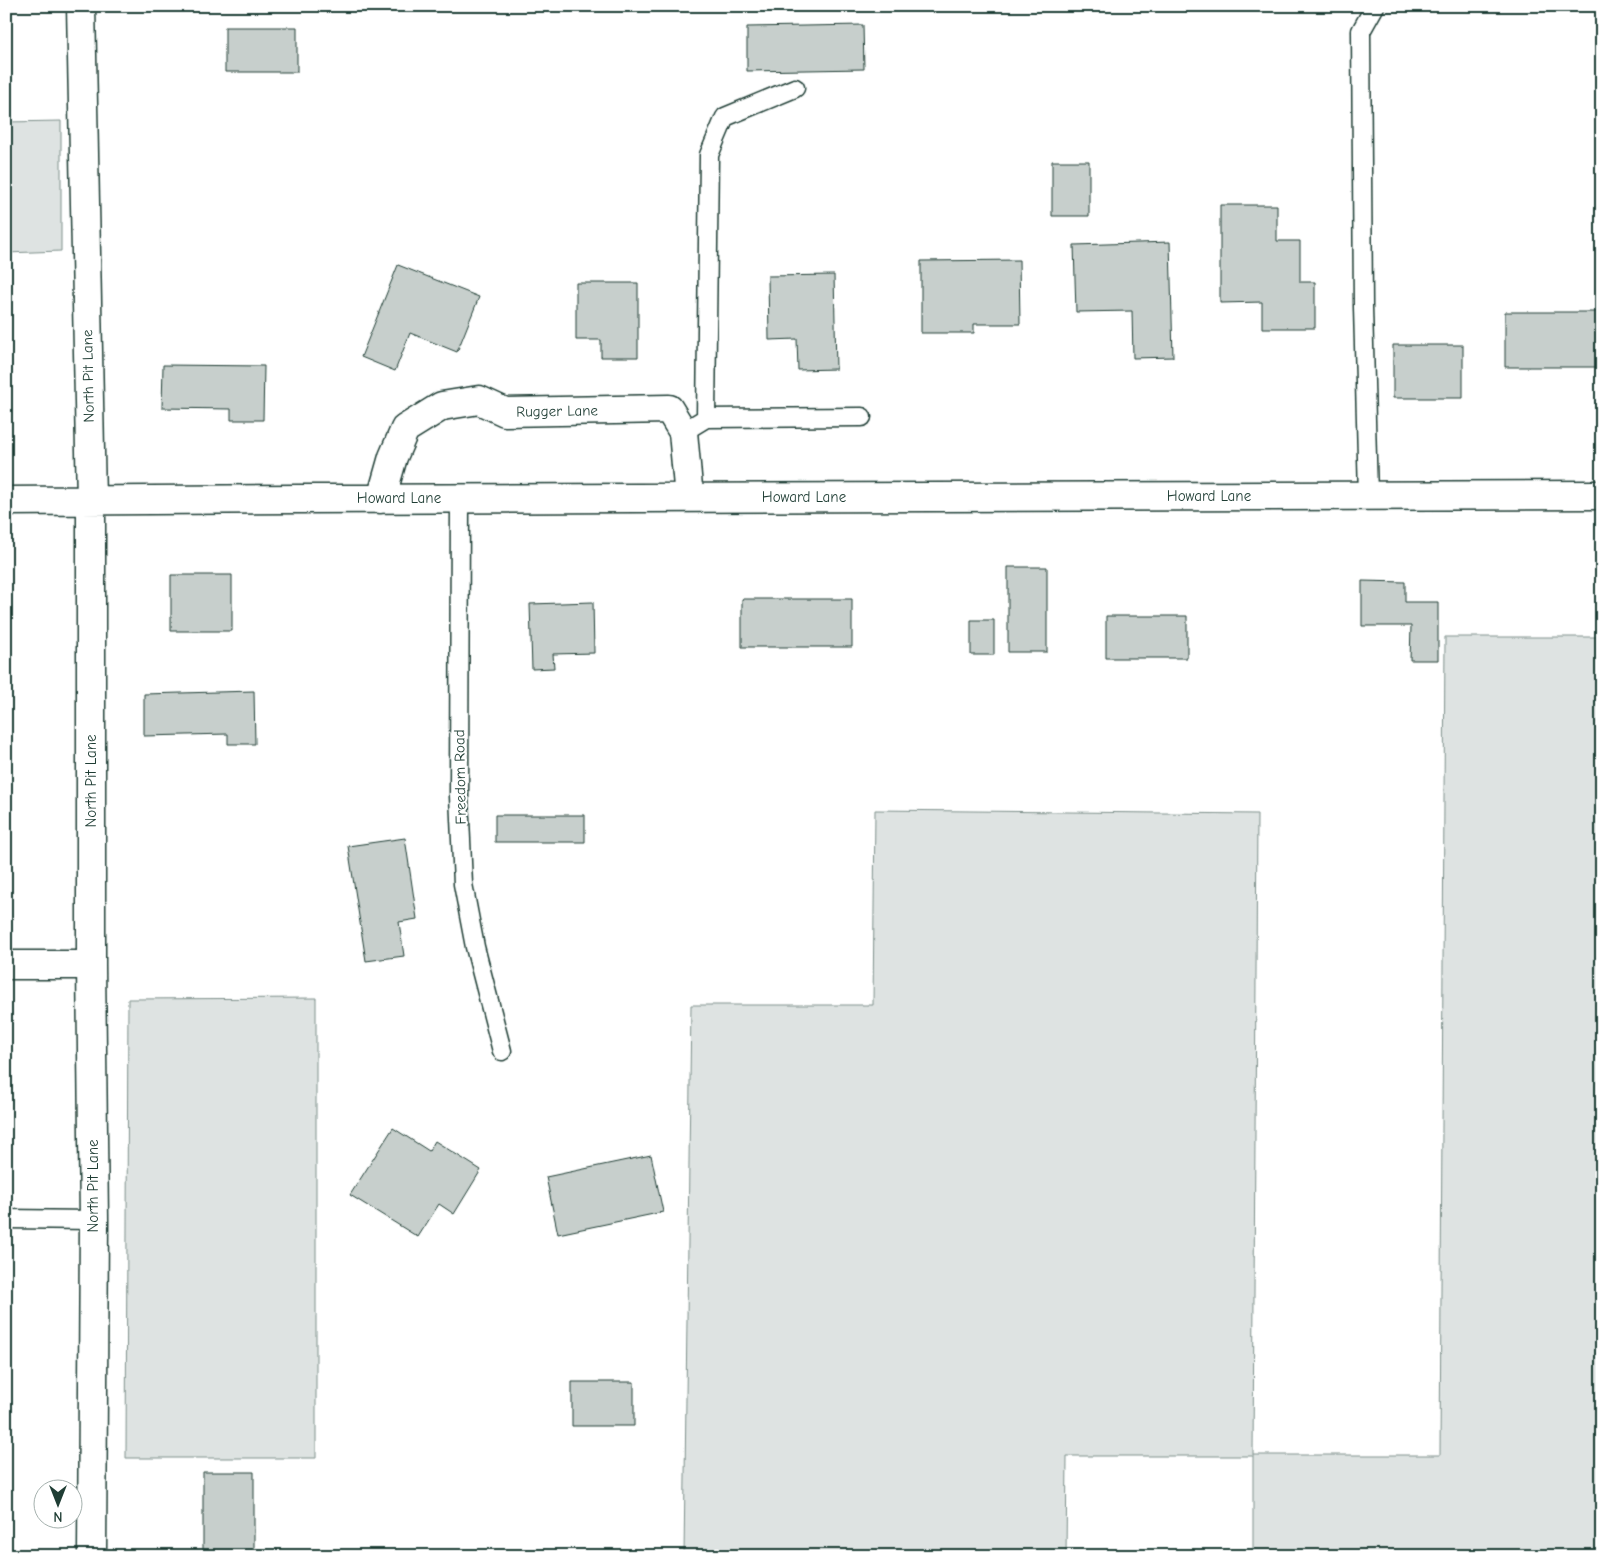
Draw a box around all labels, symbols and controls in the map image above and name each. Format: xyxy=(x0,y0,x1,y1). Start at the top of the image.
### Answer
street label: North Pit Lane xyxy=(78,329,98,423)
street label: Rugger Lane xyxy=(516,401,599,421)
street label: Howard Lane xyxy=(1167,487,1252,505)
street label: Howard Lane xyxy=(762,488,847,506)
street label: Howard Lane xyxy=(357,489,442,507)
street label: Freedom Road xyxy=(450,729,470,825)
street label: North Pit Lane xyxy=(82,734,100,828)
street label: North Pit Lane xyxy=(84,1139,102,1233)
north arrow xyxy=(32,1480,82,1530)
text: N xyxy=(53,1508,63,1525)

